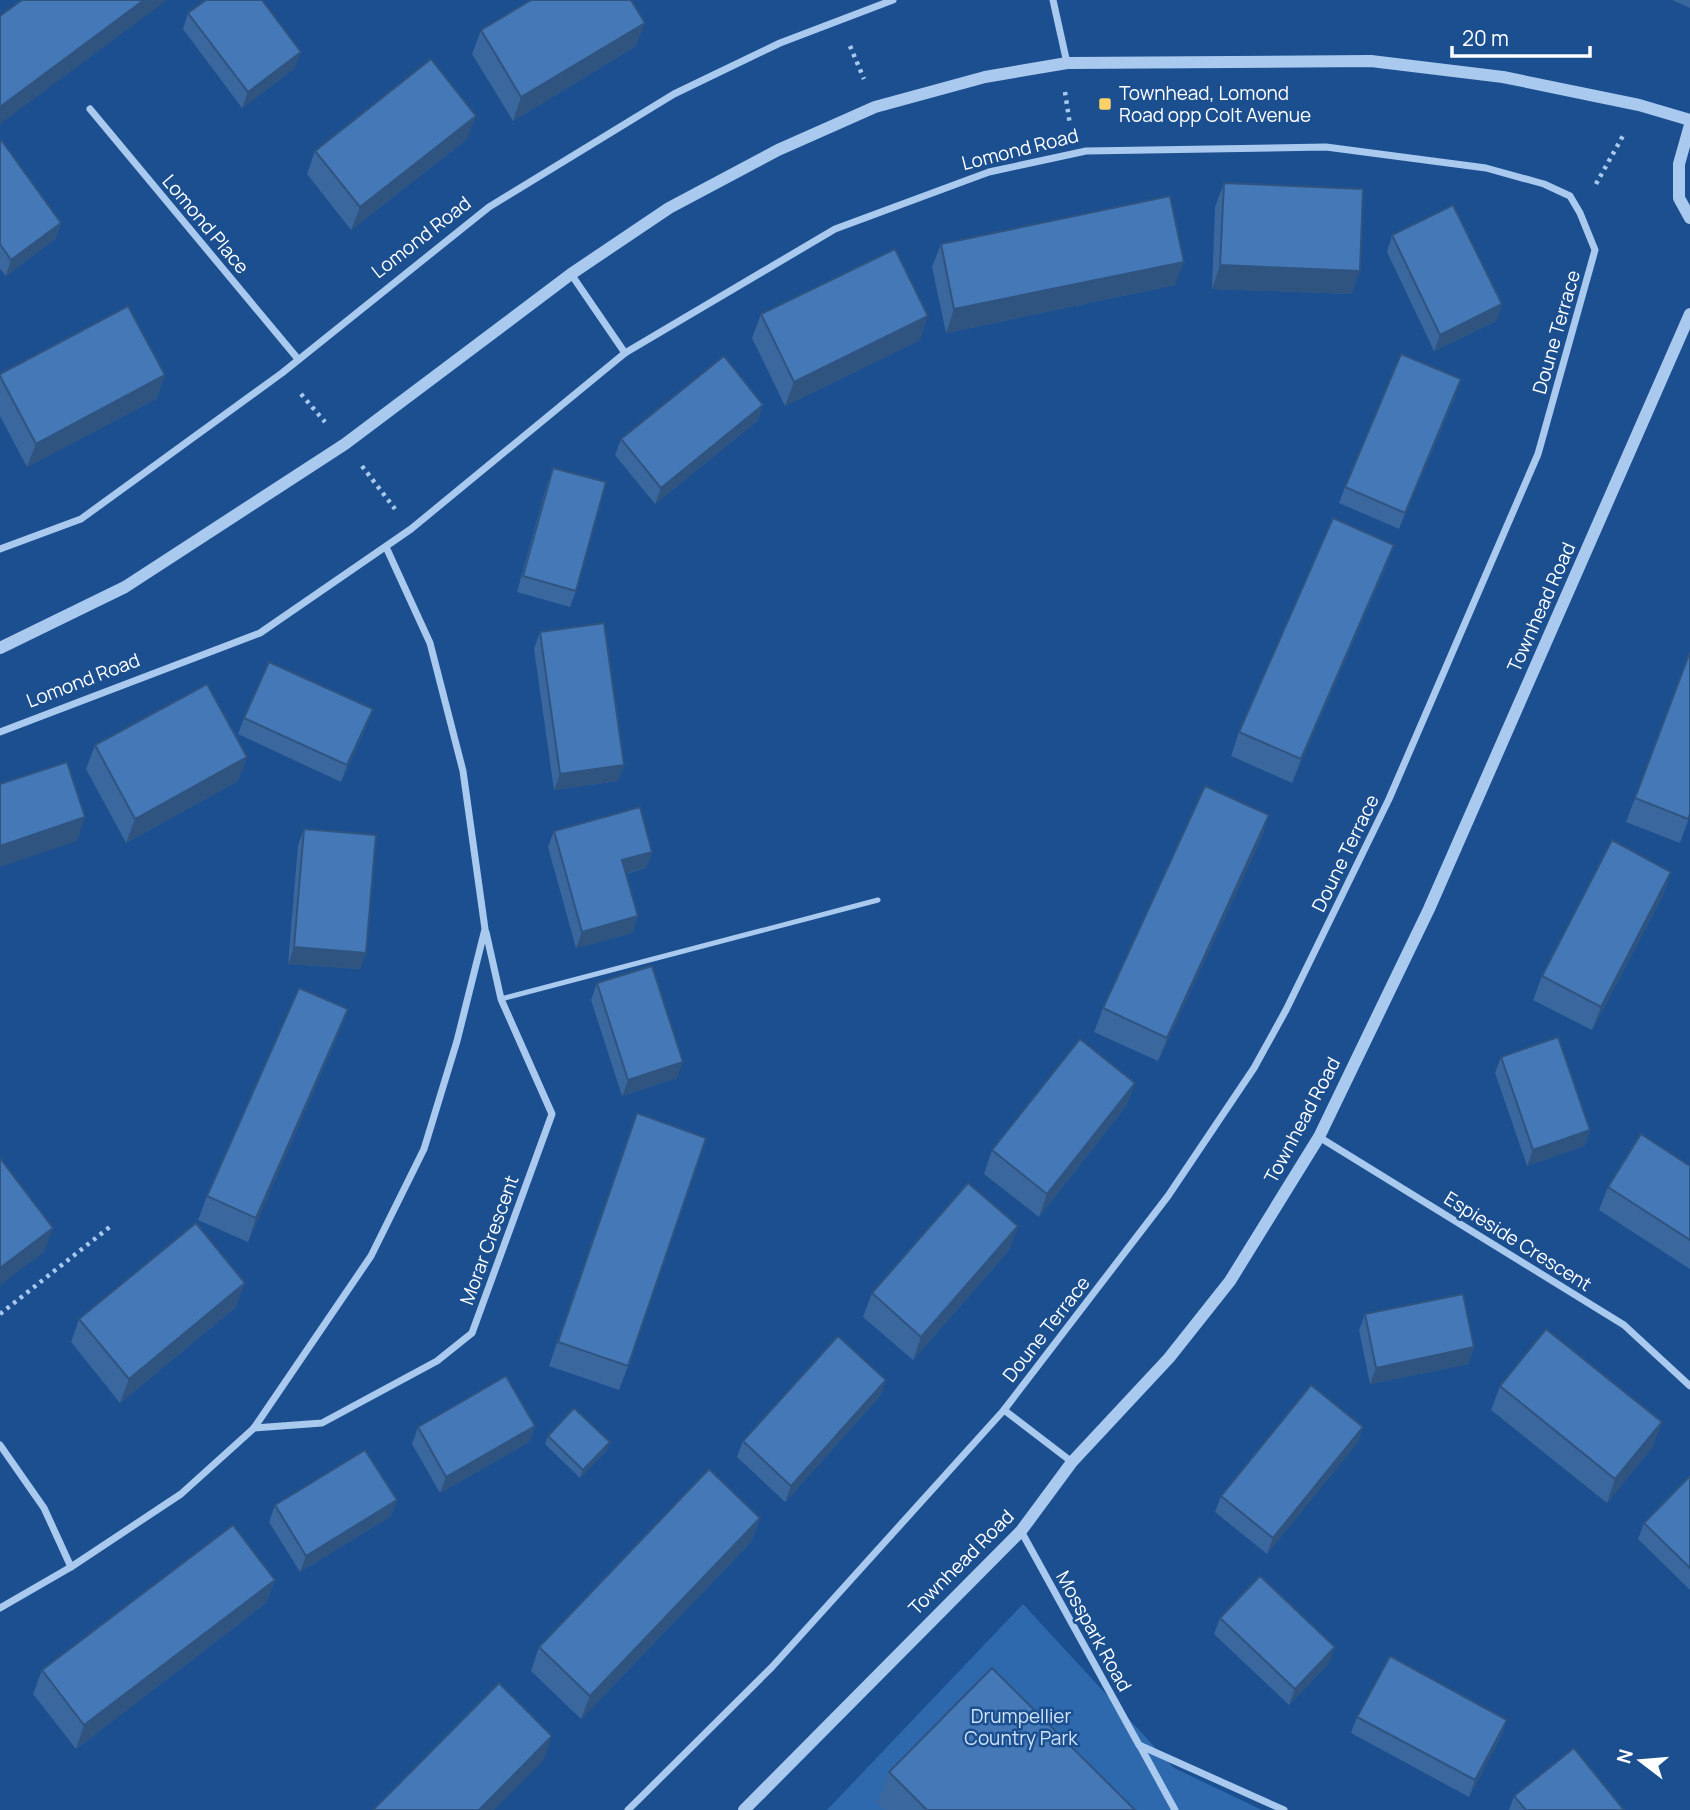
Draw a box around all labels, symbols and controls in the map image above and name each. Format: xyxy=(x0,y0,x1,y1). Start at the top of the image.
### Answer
scale bar xyxy=(1452,14,1590,58)
text: 20 m xyxy=(1462,24,1509,52)
place label: Townhead, Lomond Road opp Colt Avenue xyxy=(1119,80,1311,128)
marker: Townhead, Lomond Road opp Colt Avenue xyxy=(1097,96,1113,112)
street label: Lomond Road xyxy=(959,122,1081,176)
street label: Lomond Place xyxy=(157,169,255,279)
street label: Lomond Road xyxy=(366,190,476,284)
street label: Doune Terrace xyxy=(1526,267,1586,397)
street label: Townhead Road xyxy=(1501,538,1581,676)
street label: Lomond Road xyxy=(23,646,143,714)
street label: Doune Terrace xyxy=(1305,790,1385,916)
street label: Townhead Road xyxy=(1258,1052,1346,1188)
street label: Morar Crescent xyxy=(453,1172,525,1308)
street label: Espieside Crescent xyxy=(1439,1185,1597,1297)
street label: Doune Terrace xyxy=(996,1271,1096,1387)
street label: Townhead Road xyxy=(903,1504,1019,1620)
street label: Mosspark Road xyxy=(1050,1566,1138,1696)
park label: Drumpellier Country Park xyxy=(964,1703,1078,1751)
north arrow xyxy=(1606,1726,1676,1796)
text: N xyxy=(1610,1746,1639,1766)

